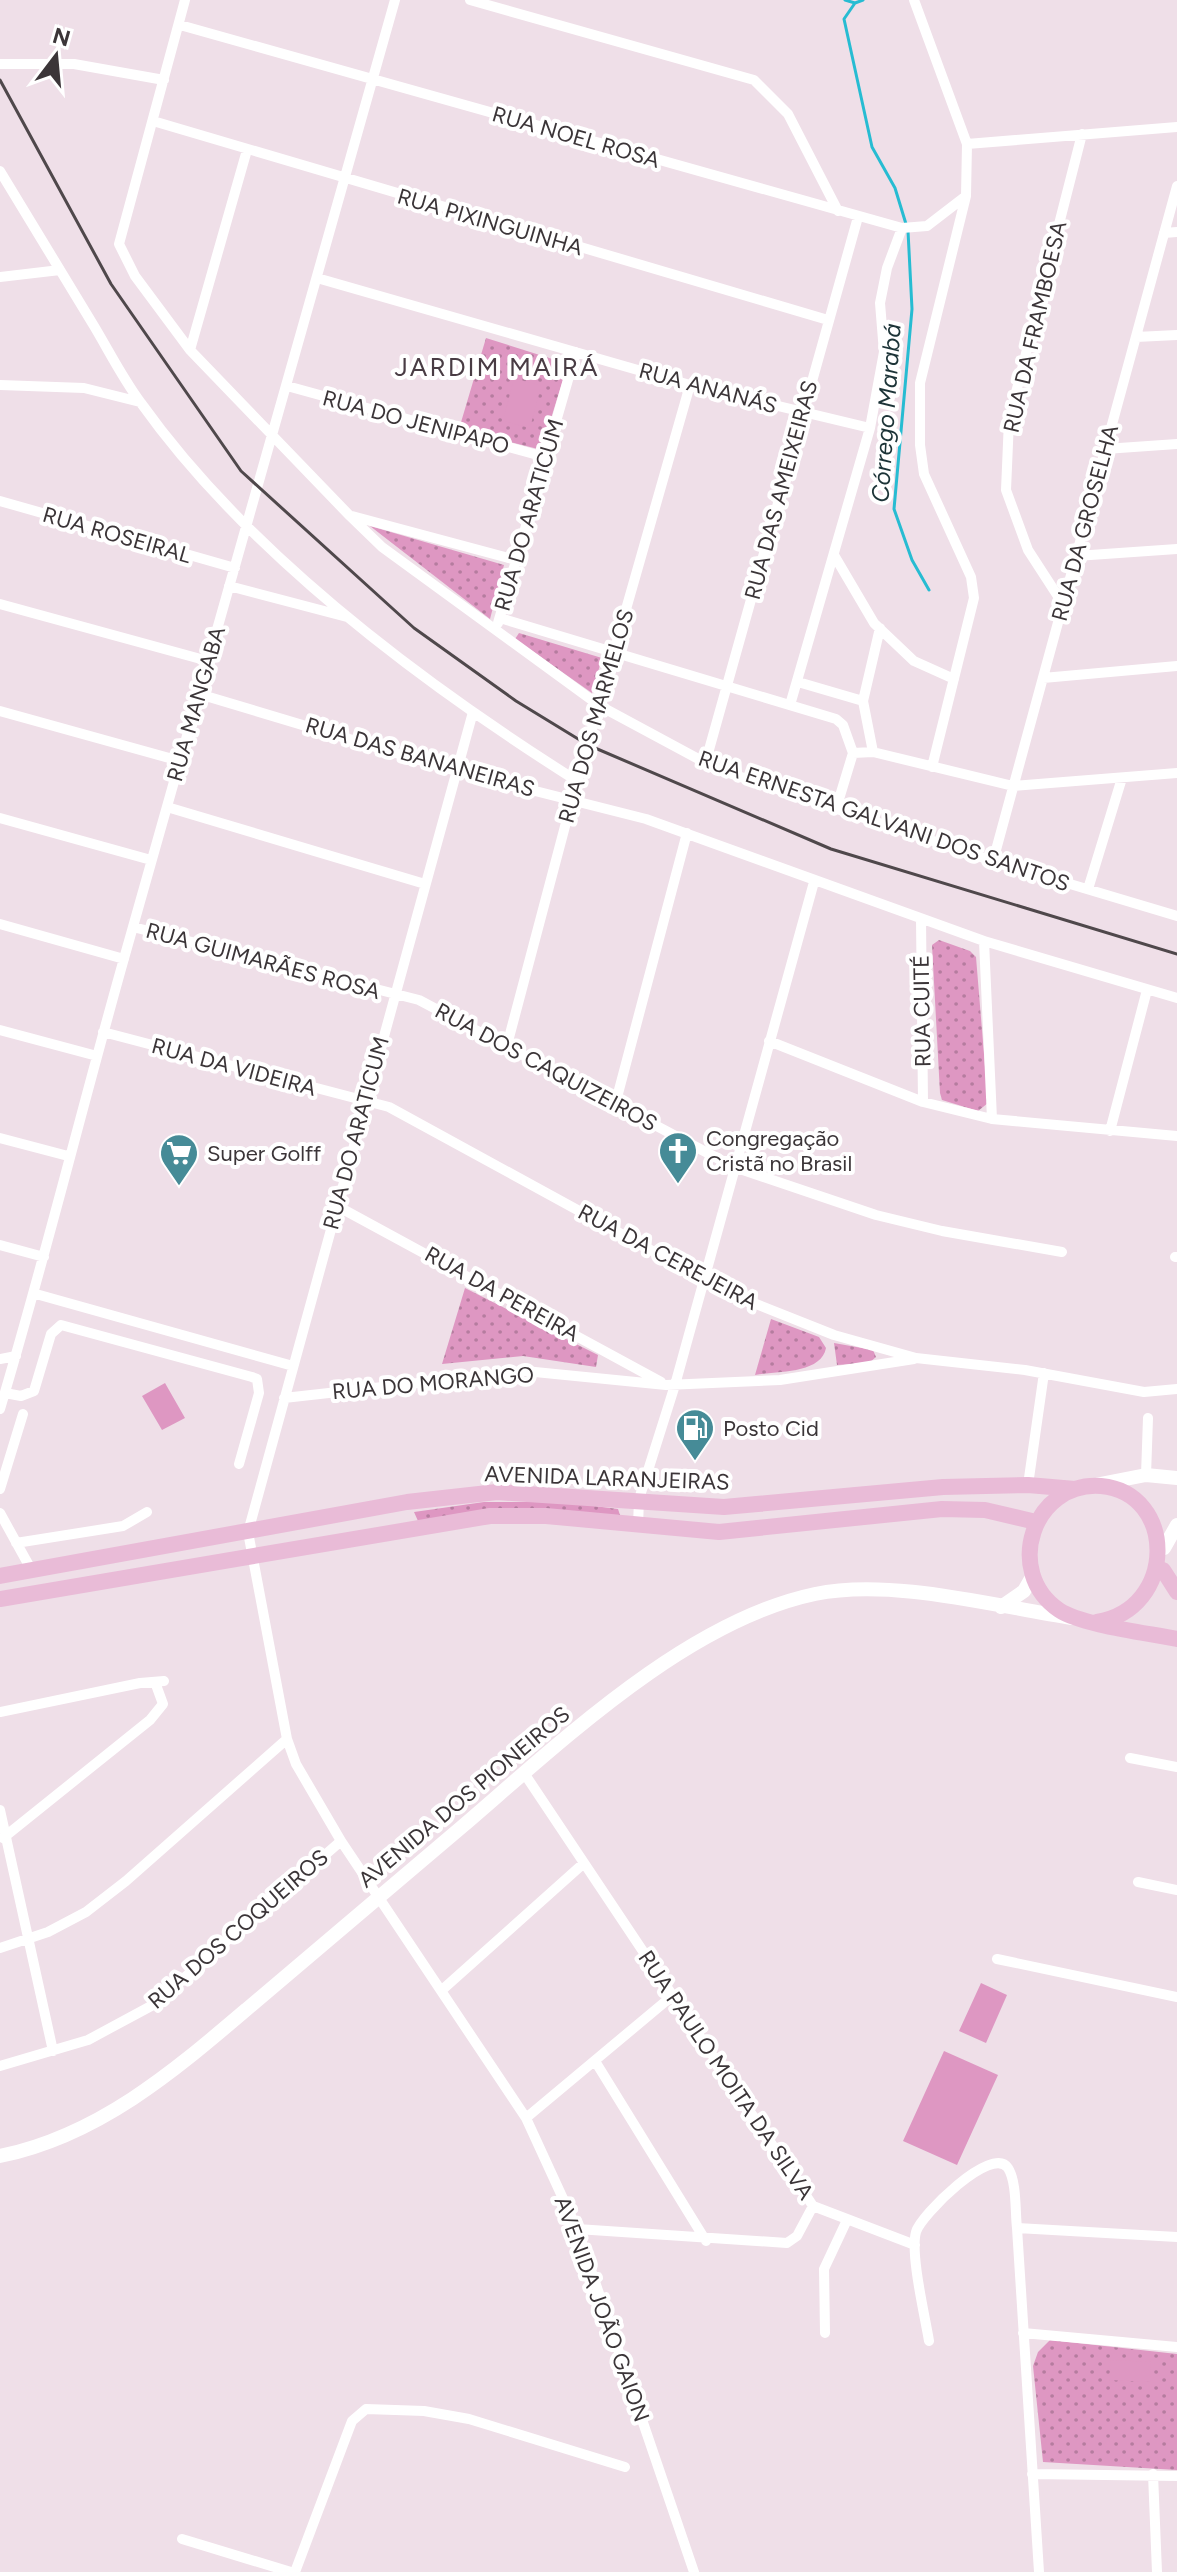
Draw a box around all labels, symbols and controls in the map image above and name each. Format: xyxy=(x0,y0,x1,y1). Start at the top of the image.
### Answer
north arrow xyxy=(16,16,96,96)
text: N xyxy=(49,22,73,53)
street label: RUA NOEL ROSA xyxy=(489,100,663,174)
street label: RUA PIXINGUINHA xyxy=(394,183,586,261)
street label: RUA DA FRAMBOESA xyxy=(998,218,1073,435)
water label: Córrego Marabá xyxy=(865,322,907,504)
district label: JARDIM MAIRÁ xyxy=(394,351,600,383)
street label: RUA ANANÁS xyxy=(636,357,780,419)
street label: RUA DAS AMEIXEIRAS xyxy=(739,377,823,603)
street label: RUA DO JENIPAPO xyxy=(320,384,512,460)
street label: RUA DO ARATICUM xyxy=(489,416,569,614)
street label: RUA DA GROSELHA xyxy=(1046,422,1124,624)
street label: RUA ROSEIRAL xyxy=(40,501,195,569)
street label: RUA DOS MARMELOS xyxy=(553,606,639,826)
street label: RUA MANGABA xyxy=(161,623,231,785)
street label: RUA DAS BANANEIRAS xyxy=(302,711,538,803)
street label: RUA ERNESTA GALVANI DOS SANTOS xyxy=(695,745,1073,897)
street label: RUA GUIMARÃES ROSA xyxy=(143,917,383,1005)
street label: RUA CUITÉ xyxy=(908,955,936,1067)
street label: RUA DOS CAQUIZEIROS xyxy=(430,997,662,1137)
street label: RUA DA VIDEIRA xyxy=(149,1032,319,1102)
street label: RUA DO ARATICUM xyxy=(317,1034,395,1232)
place label: Congregação Cristã no Brasil xyxy=(706,1125,852,1177)
church icon: Congregação Cristã no Brasil xyxy=(657,1130,699,1185)
supermarket icon: Super Golff xyxy=(158,1132,200,1187)
place label: Super Golff xyxy=(207,1140,322,1167)
street label: RUA DA CEREJEIRA xyxy=(573,1198,763,1316)
street label: RUA DA PEREIRA xyxy=(420,1240,584,1348)
street label: RUA DO MORANGO xyxy=(331,1361,535,1405)
fuel station icon: Posto Cid xyxy=(674,1407,716,1462)
place label: Posto Cid xyxy=(723,1415,819,1442)
street label: AVENIDA LARANJEIRAS xyxy=(484,1460,730,1496)
street label: AVENIDA DOS PIONEIROS xyxy=(353,1701,575,1893)
street label: RUA DOS COQUEIROS xyxy=(142,1843,334,2015)
street label: RUA PAULO MOITA DA SILVA xyxy=(632,1945,820,2205)
street label: AVENIDA JOÃO GAION xyxy=(549,2193,655,2425)

